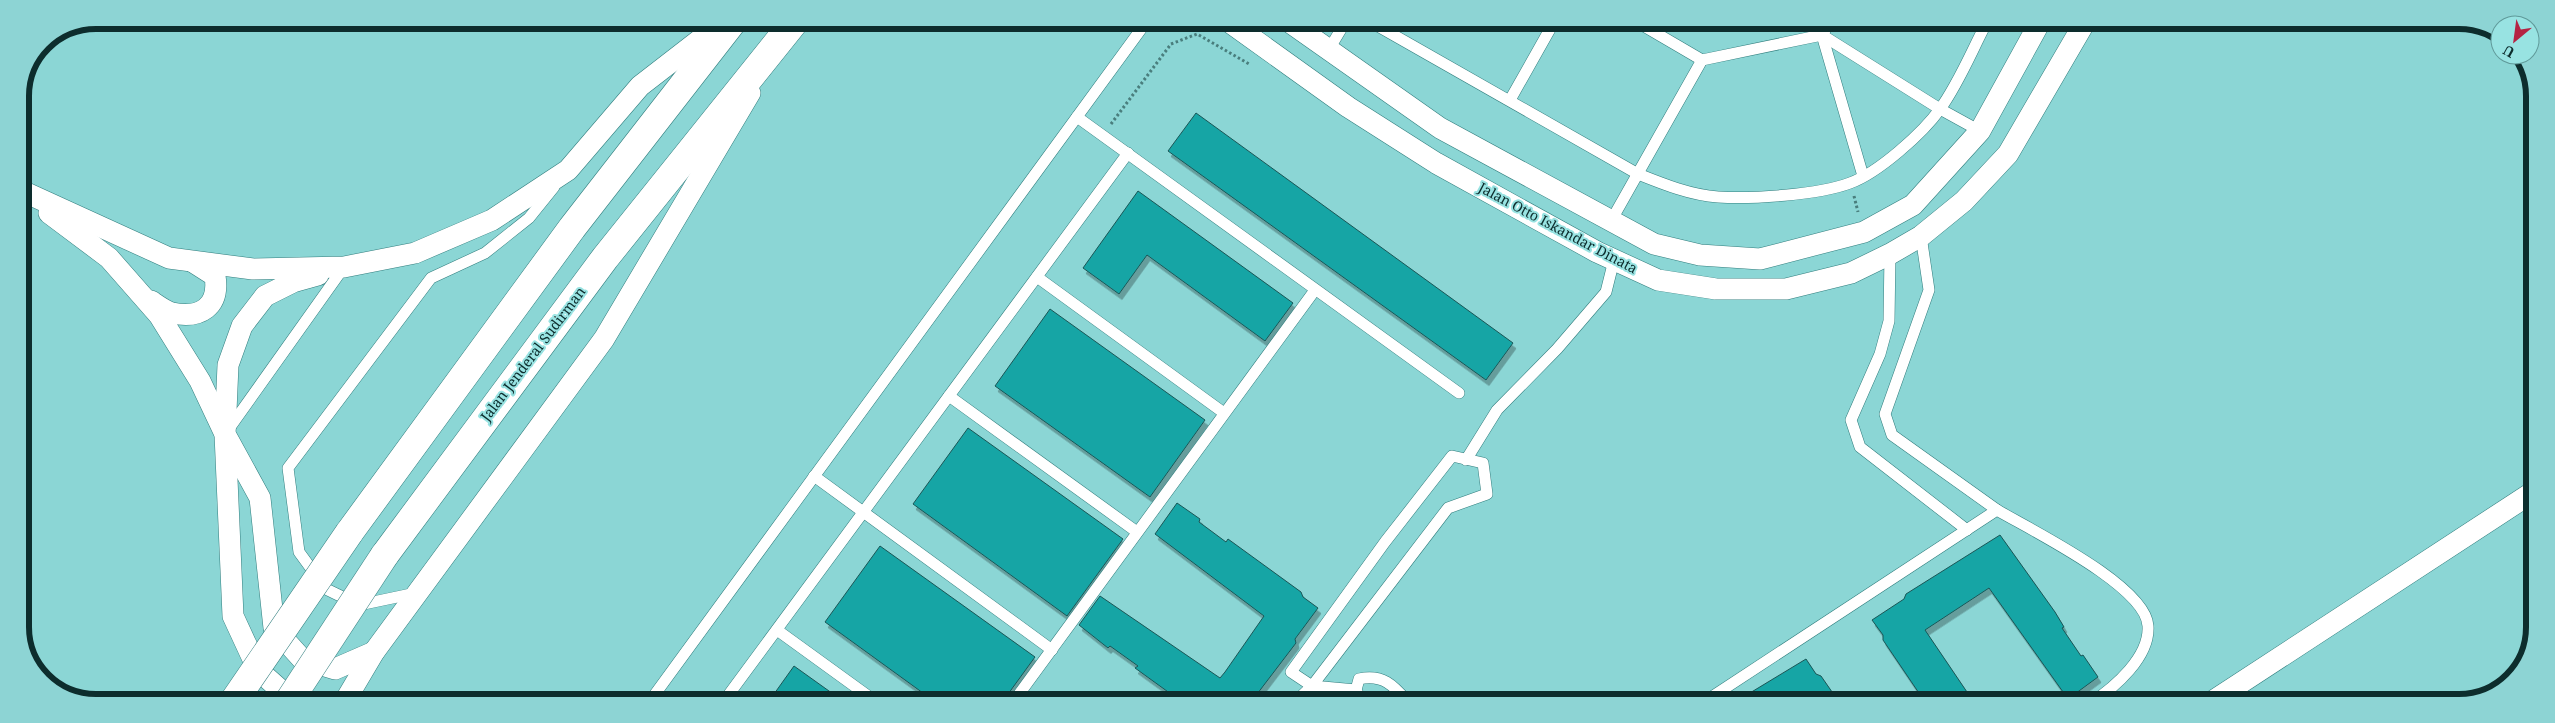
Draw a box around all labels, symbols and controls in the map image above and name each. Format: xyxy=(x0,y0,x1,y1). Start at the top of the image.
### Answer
north arrow xyxy=(2490,15,2540,65)
text: U xyxy=(2499,41,2518,63)
street label: Jalan Otto Iskandar Dinata xyxy=(1475,177,1641,278)
street label: Jalan Jenderal Sudirman xyxy=(475,283,589,426)

